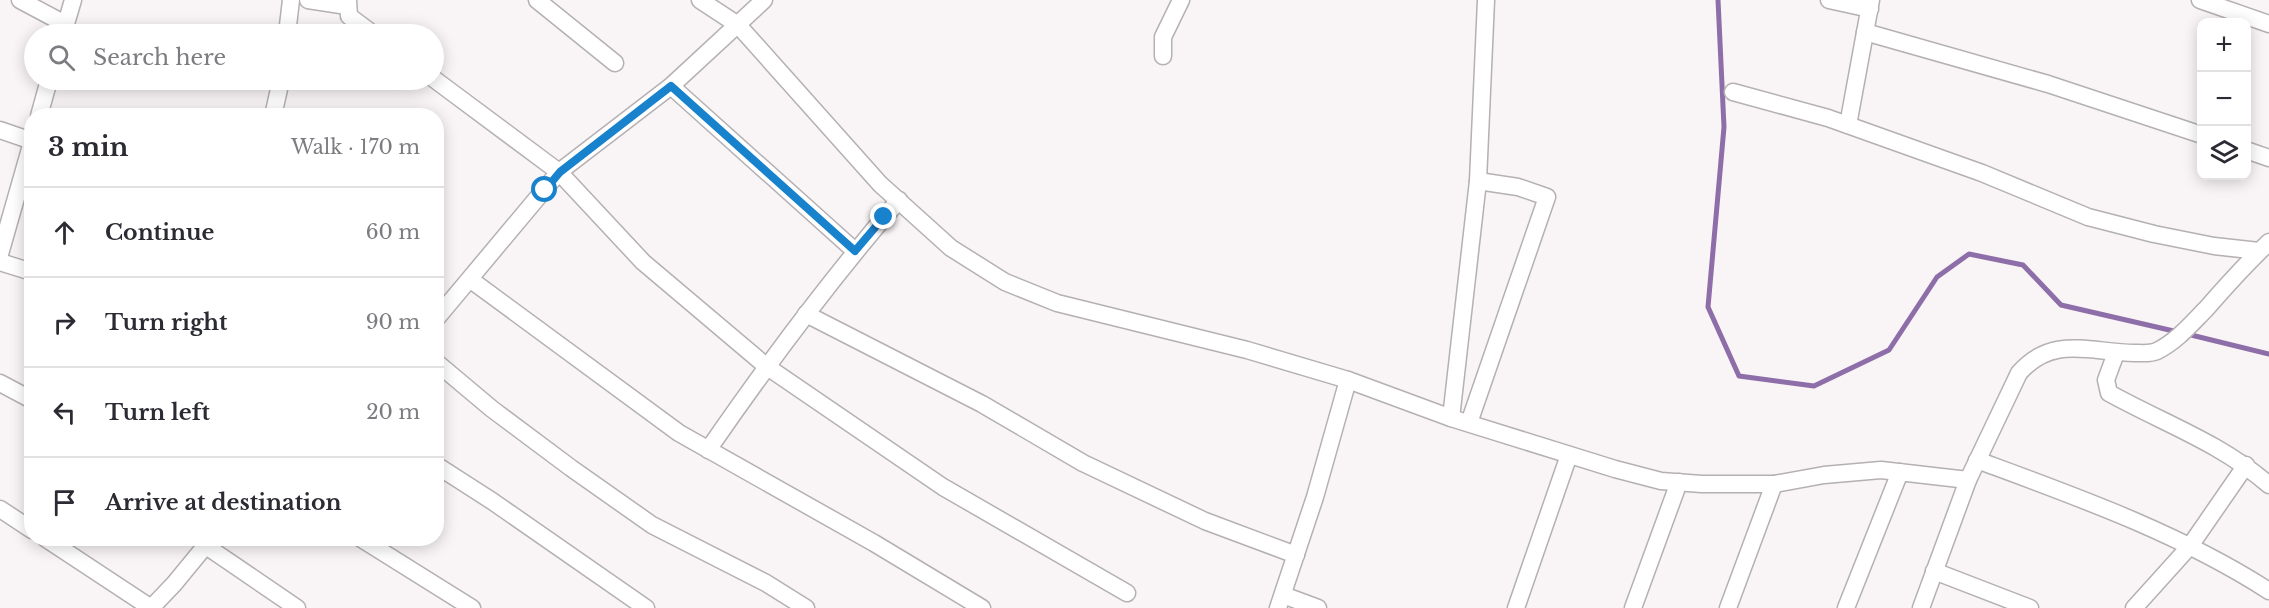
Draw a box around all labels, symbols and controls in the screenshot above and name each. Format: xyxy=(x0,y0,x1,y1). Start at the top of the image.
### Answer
map controls xyxy=(2197,18,2251,180)
button: + xyxy=(2197,18,2251,72)
search box xyxy=(24,24,444,90)
icon: search xyxy=(45,41,78,74)
text: Search here xyxy=(93,44,226,71)
button: − xyxy=(2197,72,2251,126)
button: layers xyxy=(2197,126,2251,180)
text: 3 min xyxy=(48,131,129,163)
text: Walk · 170 m xyxy=(291,135,420,159)
route start xyxy=(531,176,557,202)
route end xyxy=(870,203,896,229)
icon: ahead xyxy=(48,216,81,249)
text: Continue xyxy=(105,219,214,246)
text: 60 m xyxy=(366,220,420,244)
icon: right xyxy=(48,306,81,339)
text: Turn right xyxy=(105,309,227,336)
text: 90 m xyxy=(366,310,420,334)
icon: left xyxy=(48,396,81,429)
text: Turn left xyxy=(105,399,210,426)
text: 20 m xyxy=(366,400,420,424)
icon: arrive xyxy=(48,486,81,519)
text: Arrive at destination xyxy=(105,489,342,516)

